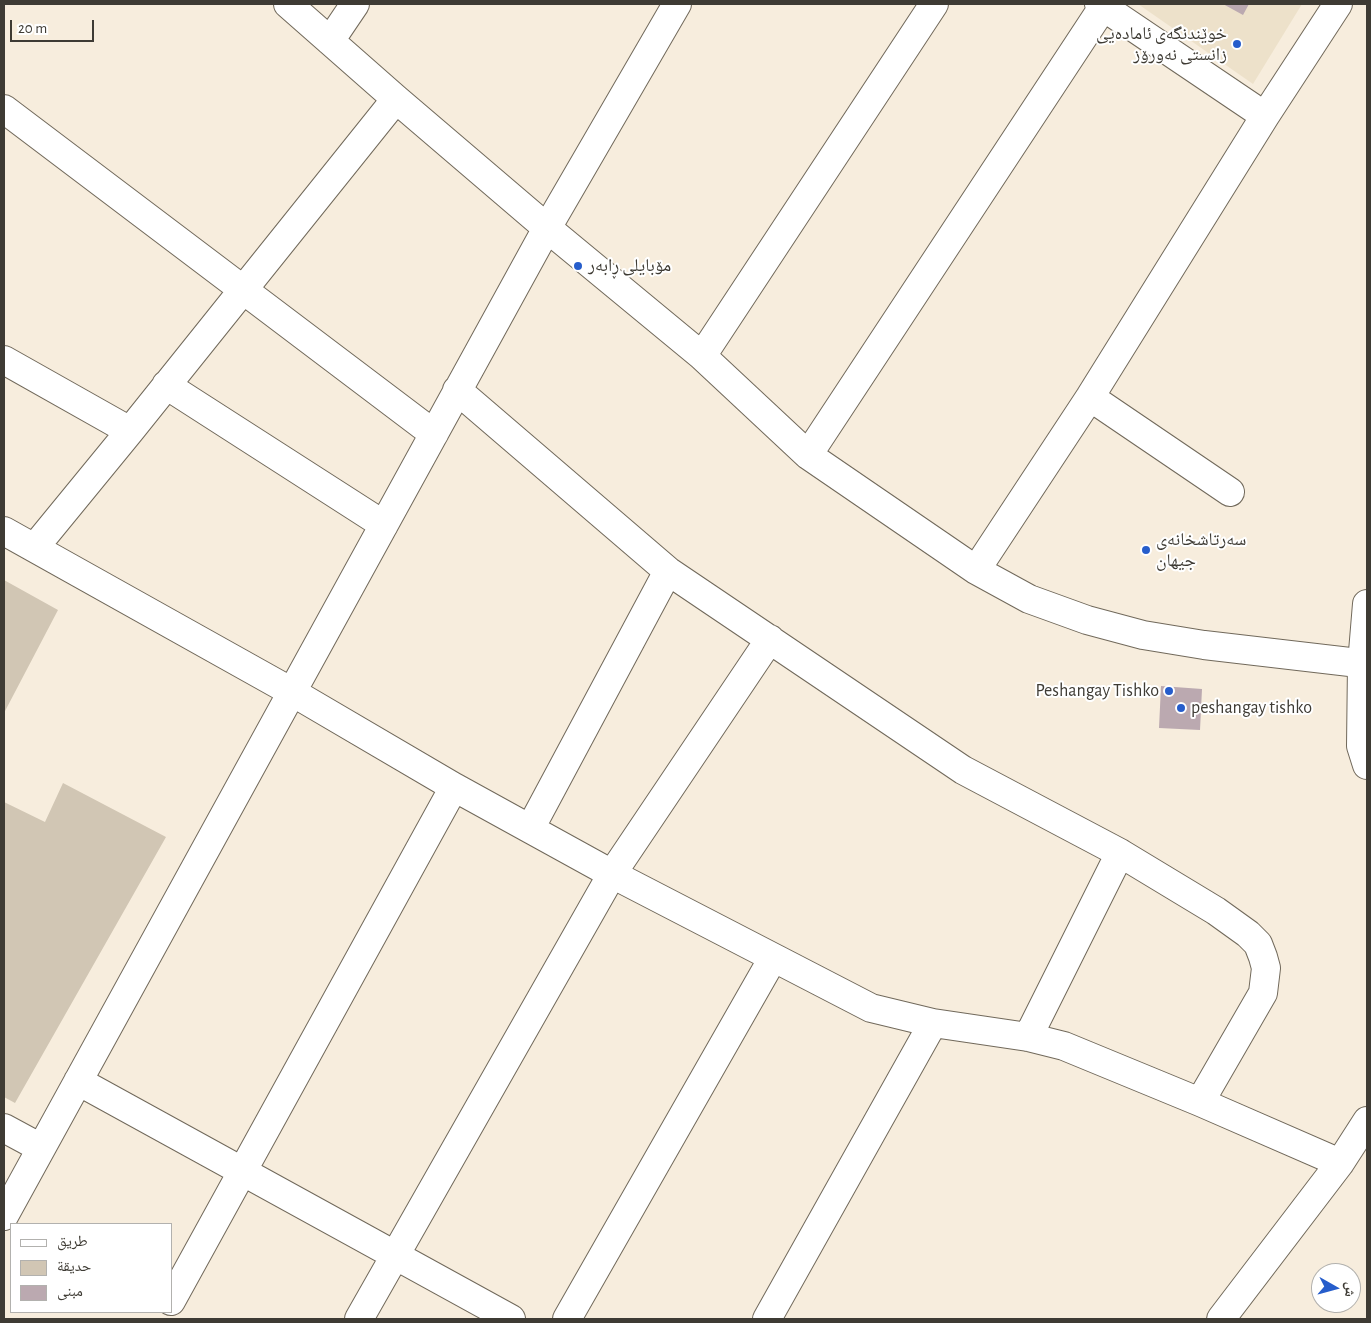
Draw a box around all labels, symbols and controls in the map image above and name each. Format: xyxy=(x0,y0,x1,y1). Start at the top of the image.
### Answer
scale bar xyxy=(12,10,96,42)
text: 20 m xyxy=(18,21,47,36)
place label: خوێندنگەی ئامادەیی زانستی نەورۆز xyxy=(1096,23,1227,66)
marker: خوێندنگەی ئامادەیی زانستی نەورۆز xyxy=(1231,38,1243,50)
place label: مۆبایلی ڕابەر xyxy=(588,255,671,277)
marker: مۆبایلی ڕابەر xyxy=(572,260,584,272)
place label: سەرتاشخانەی جیهان xyxy=(1156,529,1246,572)
marker: سەرتاشخانەی جیهان xyxy=(1140,544,1152,556)
place label: Peshangay Tishko xyxy=(1035,680,1159,702)
marker: Peshangay Tishko xyxy=(1163,685,1175,697)
place label: peshangay tishko xyxy=(1191,697,1312,719)
marker: peshangay tishko xyxy=(1175,702,1187,714)
legend xyxy=(10,1223,172,1313)
text: طريق xyxy=(57,1234,88,1249)
text: حديقة xyxy=(57,1259,91,1274)
north arrow xyxy=(1311,1263,1361,1313)
text: ش xyxy=(1342,1281,1358,1298)
text: مبنى xyxy=(57,1284,83,1299)

